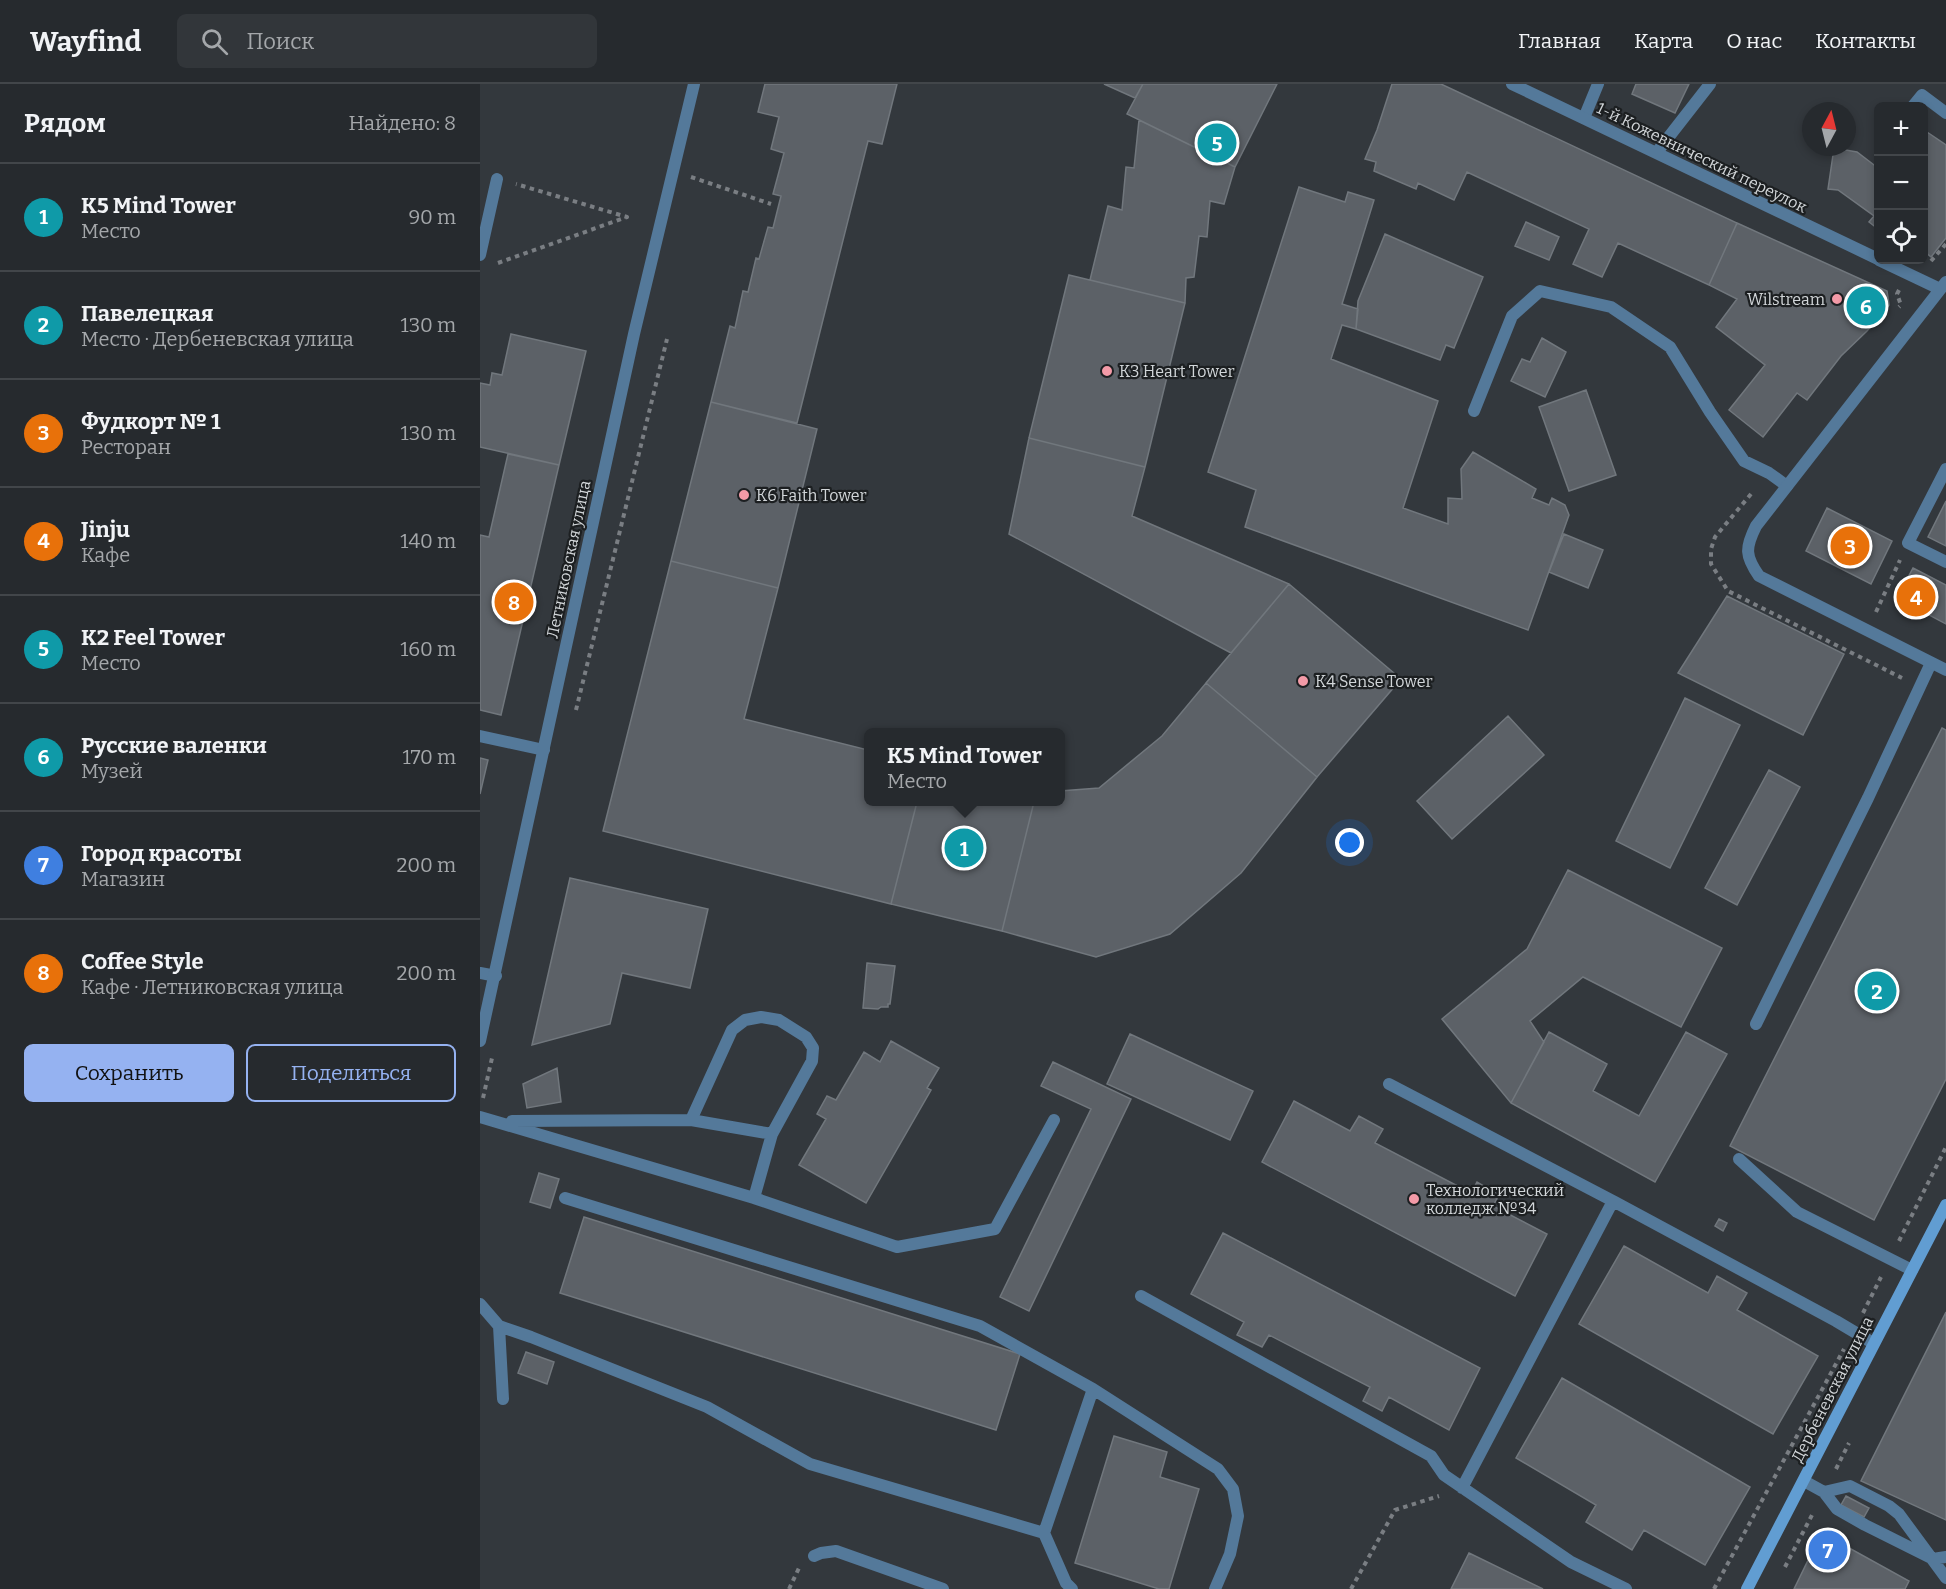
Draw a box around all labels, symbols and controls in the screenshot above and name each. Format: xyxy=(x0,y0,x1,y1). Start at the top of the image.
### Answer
search box xyxy=(177,14,597,68)
text: Wayfind xyxy=(30,25,141,58)
icon: search xyxy=(198,25,231,58)
text: Поиск xyxy=(246,28,314,55)
text: Главная xyxy=(1518,28,1601,54)
text: Карта xyxy=(1634,28,1693,54)
text: О нас xyxy=(1726,28,1782,54)
text: Контакты xyxy=(1815,28,1916,54)
street label: 1-й Кожевнический переулок xyxy=(1594,98,1811,217)
north arrow xyxy=(1802,102,1856,156)
map controls xyxy=(1874,102,1928,264)
button: + xyxy=(1874,102,1928,156)
text: Рядом xyxy=(24,108,106,139)
text: Найдено: 8 xyxy=(349,111,456,135)
pin: 5 xyxy=(1198,120,1236,166)
button: − xyxy=(1874,156,1928,210)
text: К5 Mind Tower xyxy=(81,192,236,219)
text: 1 xyxy=(39,205,48,229)
text: 90 m xyxy=(408,205,456,229)
button: locate xyxy=(1874,210,1928,264)
text: Место xyxy=(81,219,141,243)
pin: 6 xyxy=(1846,284,1886,328)
place label: Wilstream xyxy=(1747,290,1825,309)
marker: Wilstream xyxy=(1830,292,1844,306)
text: Павелецкая xyxy=(81,300,213,327)
text: 2 xyxy=(38,313,49,337)
text: 130 m xyxy=(401,313,456,337)
text: Место · Дербеневская улица xyxy=(81,327,354,351)
place label: К3 Heart Tower xyxy=(1119,362,1234,381)
marker: К3 Heart Tower xyxy=(1100,364,1114,378)
text: Фудкорт № 1 xyxy=(81,408,220,435)
text: 3 xyxy=(38,421,49,445)
text: 130 m xyxy=(401,421,456,445)
text: Ресторан xyxy=(81,435,171,459)
street label: Летниковская улица xyxy=(542,478,595,640)
place label: К6 Faith Tower xyxy=(756,486,867,505)
marker: К6 Faith Tower xyxy=(737,488,751,502)
text: Jinju xyxy=(81,516,130,543)
pin: 3 xyxy=(1830,524,1870,568)
text: 4 xyxy=(37,529,50,553)
text: 140 m xyxy=(400,529,456,553)
text: Кафе xyxy=(81,543,130,567)
pin: 4 xyxy=(1896,574,1936,620)
pin: 8 xyxy=(495,580,534,624)
text: К2 Feel Tower xyxy=(81,624,225,651)
text: 5 xyxy=(38,637,49,661)
text: 160 m xyxy=(400,637,456,661)
text: Место xyxy=(81,651,141,675)
place label: К4 Sense Tower xyxy=(1315,672,1433,691)
marker: К4 Sense Tower xyxy=(1296,674,1310,688)
popup xyxy=(864,728,1065,806)
text: Русские валенки xyxy=(81,732,267,759)
text: К5 Mind Tower xyxy=(887,742,1042,769)
text: 6 xyxy=(38,745,49,769)
text: 170 m xyxy=(403,745,456,769)
text: Музей xyxy=(81,759,143,783)
text: Место xyxy=(887,769,947,793)
pin: 1 xyxy=(944,826,984,870)
your location xyxy=(1335,828,1364,857)
text: Город красоты xyxy=(81,840,241,867)
text: 7 xyxy=(38,853,49,877)
text: 200 m xyxy=(396,853,456,877)
text: Магазин xyxy=(81,867,165,891)
text: Coffee Style xyxy=(81,948,204,975)
text: 8 xyxy=(37,961,50,985)
text: 200 m xyxy=(396,961,456,985)
pin: 2 xyxy=(1858,968,1896,1014)
text: Кафе · Летниковская улица xyxy=(81,975,343,999)
button: Сохранить xyxy=(24,1044,234,1102)
button: Поделиться xyxy=(246,1044,456,1102)
place label: Технологический колледж №34 xyxy=(1426,1181,1564,1218)
marker: Технологический колледж №34 xyxy=(1407,1192,1421,1206)
street label: Дербеневская улица xyxy=(1788,1313,1877,1465)
pin: 7 xyxy=(1808,1528,1848,1572)

